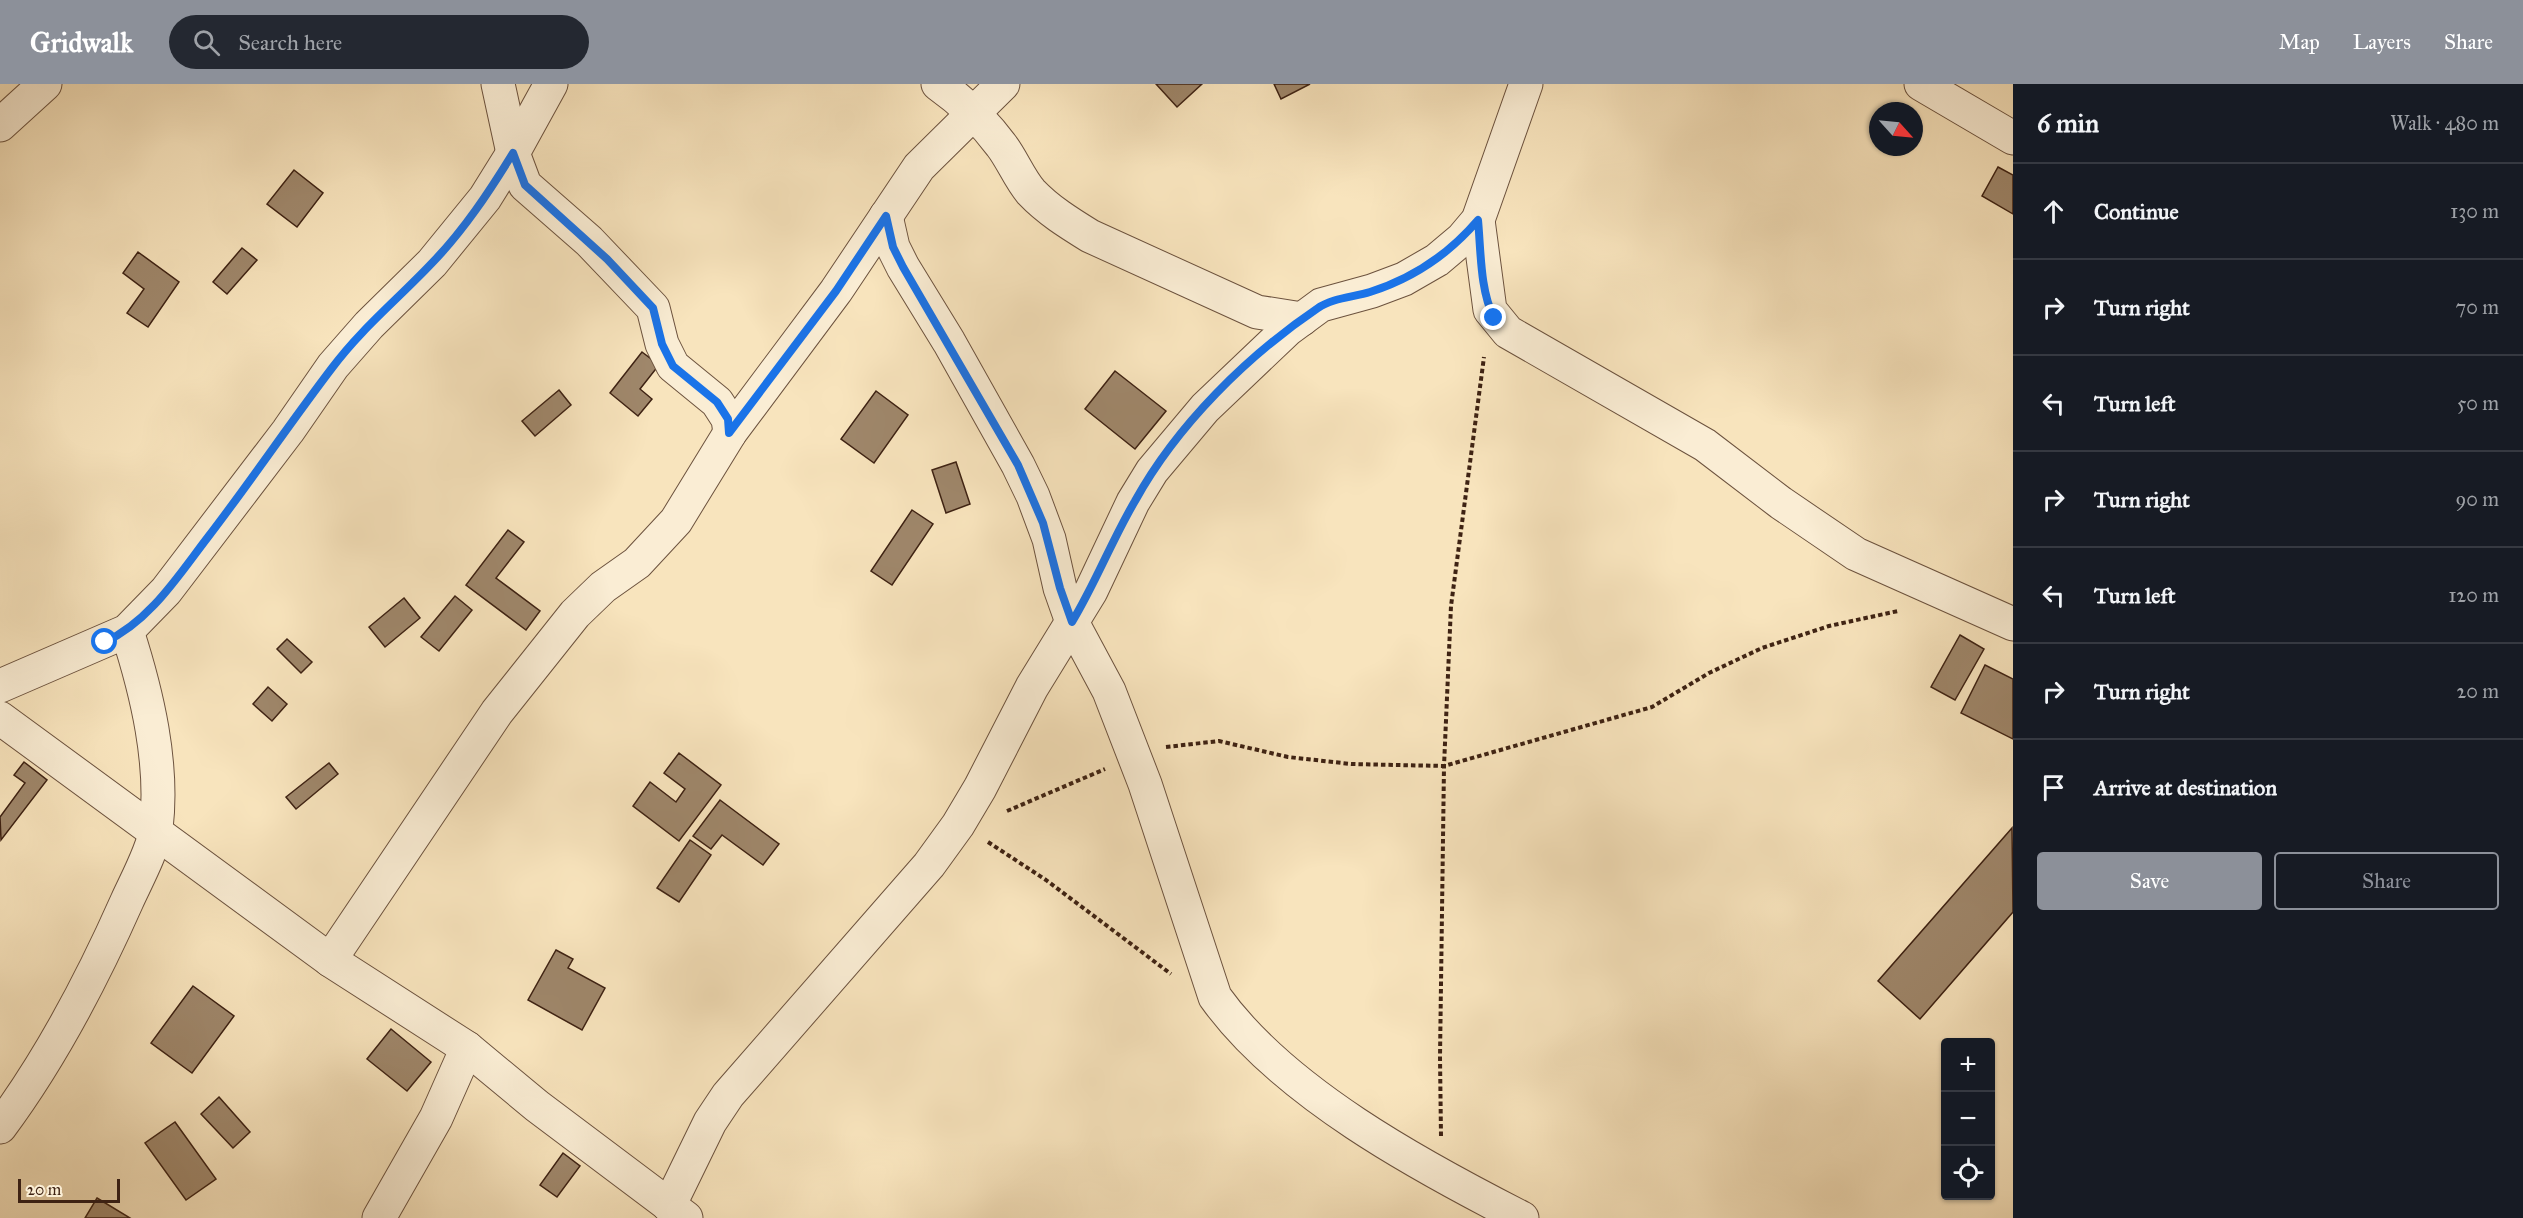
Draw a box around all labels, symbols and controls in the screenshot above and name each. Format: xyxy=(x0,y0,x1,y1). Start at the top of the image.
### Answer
search box xyxy=(169,15,589,69)
text: Gridwalk xyxy=(30,25,133,60)
icon: search xyxy=(190,26,223,59)
text: Search here xyxy=(238,29,342,56)
text: Map xyxy=(2279,29,2320,55)
text: Layers xyxy=(2353,29,2411,55)
text: Share xyxy=(2444,29,2493,55)
north arrow xyxy=(1869,102,1923,156)
text: 6 min xyxy=(2037,107,2099,139)
text: Walk · 480 m xyxy=(2390,111,2499,135)
icon: ahead xyxy=(2037,195,2070,228)
text: Continue xyxy=(2094,198,2179,225)
text: 130 m xyxy=(2450,199,2499,223)
icon: right xyxy=(2037,291,2070,324)
text: Turn right xyxy=(2094,294,2190,321)
text: 70 m xyxy=(2456,295,2499,319)
route end xyxy=(1480,304,1506,330)
icon: left xyxy=(2037,387,2070,420)
text: Turn left xyxy=(2094,390,2176,417)
text: 50 m xyxy=(2457,391,2499,415)
icon: right xyxy=(2037,483,2070,516)
text: Turn right xyxy=(2094,486,2190,513)
text: 90 m xyxy=(2456,487,2499,511)
icon: left xyxy=(2037,579,2070,612)
text: Turn left xyxy=(2094,582,2176,609)
text: 120 m xyxy=(2448,583,2499,607)
route start xyxy=(91,628,117,654)
icon: right xyxy=(2037,675,2070,708)
text: Turn right xyxy=(2094,678,2190,705)
text: 20 m xyxy=(2456,679,2499,703)
icon: arrive xyxy=(2037,771,2070,804)
text: Arrive at destination xyxy=(2094,774,2277,801)
button: Save xyxy=(2037,852,2262,910)
button: Share xyxy=(2274,852,2499,910)
map controls xyxy=(1941,1038,1995,1200)
button: + xyxy=(1941,1038,1995,1092)
button: − xyxy=(1941,1092,1995,1146)
button: locate xyxy=(1941,1146,1995,1200)
scale bar xyxy=(18,1176,120,1204)
text: 20 m xyxy=(27,1180,61,1199)

